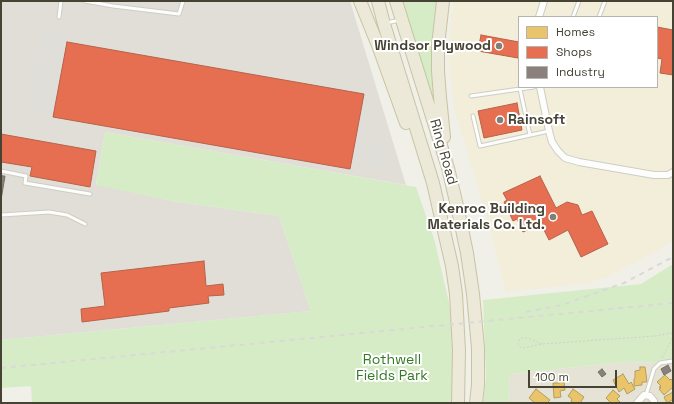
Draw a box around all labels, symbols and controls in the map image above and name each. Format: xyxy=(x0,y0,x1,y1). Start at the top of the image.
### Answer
legend xyxy=(518,16,658,88)
text: Homes xyxy=(556,24,595,40)
place label: Windsor Plywood xyxy=(374,38,491,54)
marker: Windsor Plywood xyxy=(494,41,504,51)
text: Shops xyxy=(556,44,592,60)
text: Industry xyxy=(556,64,605,80)
place label: Rainsoft xyxy=(508,112,565,128)
marker: Rainsoft xyxy=(495,115,505,125)
street label: Ring Road xyxy=(426,117,460,187)
place label: Kenroc Building Materials Co. Ltd. xyxy=(427,201,545,234)
marker: Kenroc Building Materials Co. Ltd. xyxy=(548,212,558,222)
park label: Rothwell Fields Park xyxy=(356,352,428,384)
scale bar xyxy=(530,362,619,388)
text: 100 m xyxy=(535,369,569,385)

